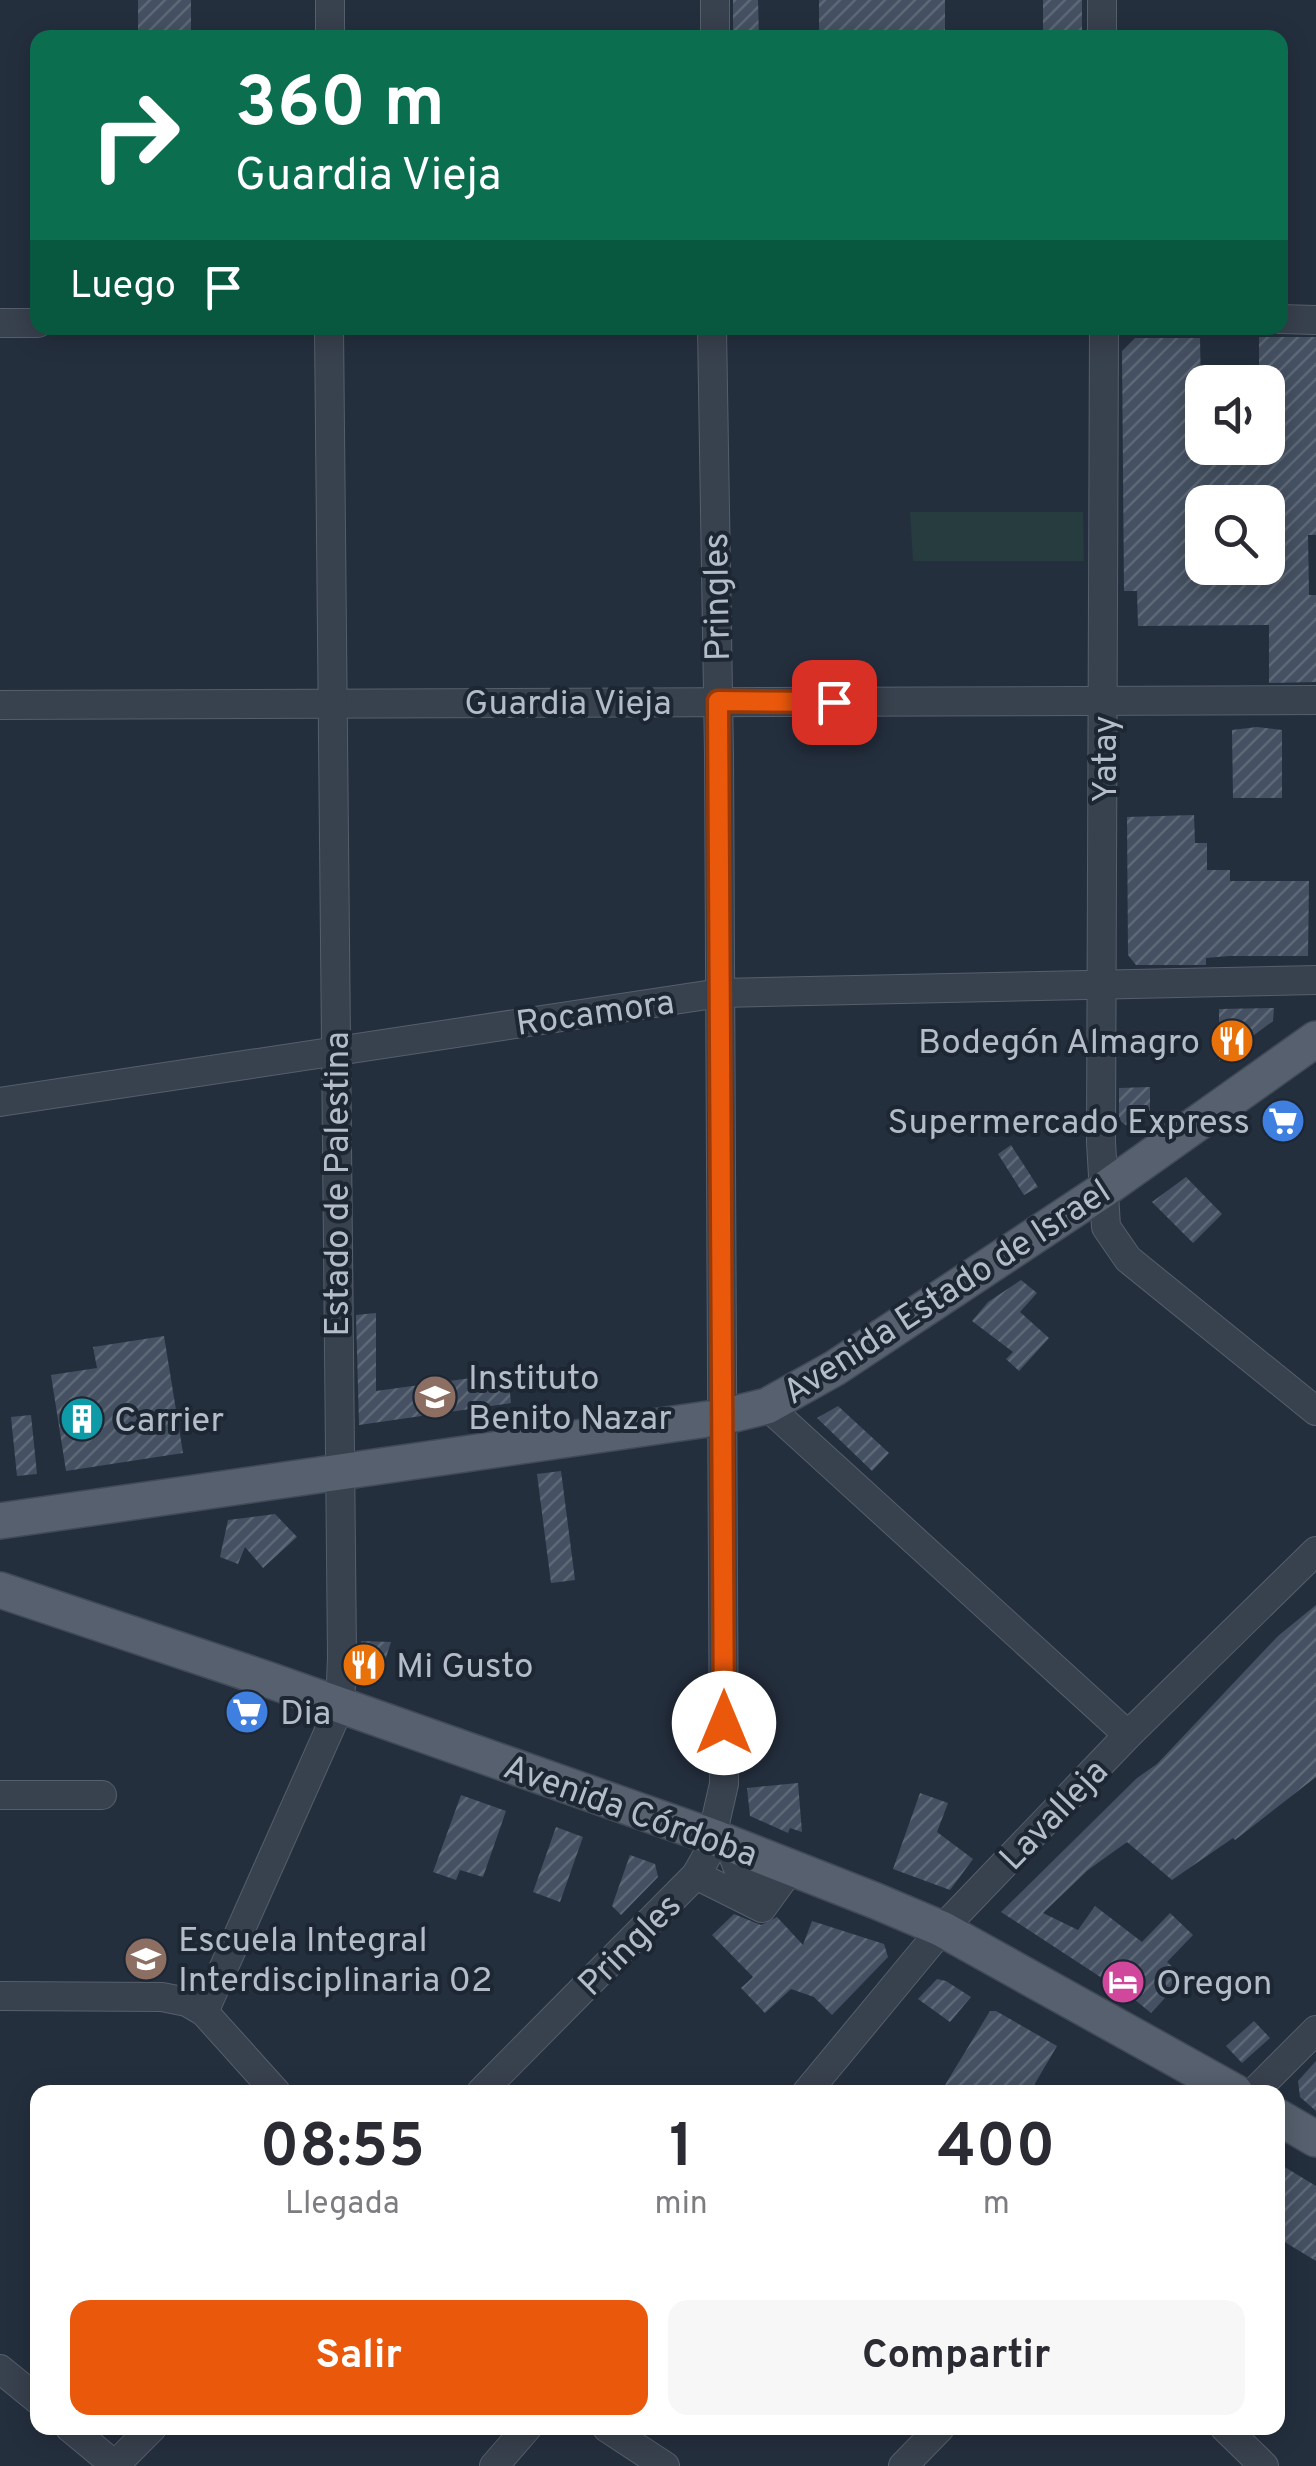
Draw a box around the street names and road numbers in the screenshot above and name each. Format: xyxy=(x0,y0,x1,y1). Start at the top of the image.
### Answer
street label: Pringles xyxy=(696,532,742,662)
street label: Guardia Vieja xyxy=(464,683,672,727)
street label: Yatay xyxy=(1085,715,1129,803)
street label: Rocamora xyxy=(513,982,677,1048)
street label: Estado de Palestina xyxy=(317,1031,361,1337)
street label: Avenida Estado de Israel xyxy=(776,1171,1120,1416)
street label: Avenida Córdoba xyxy=(497,1747,763,1879)
street label: Lavalleja xyxy=(991,1751,1119,1881)
street label: Pringles xyxy=(570,1885,692,2007)

